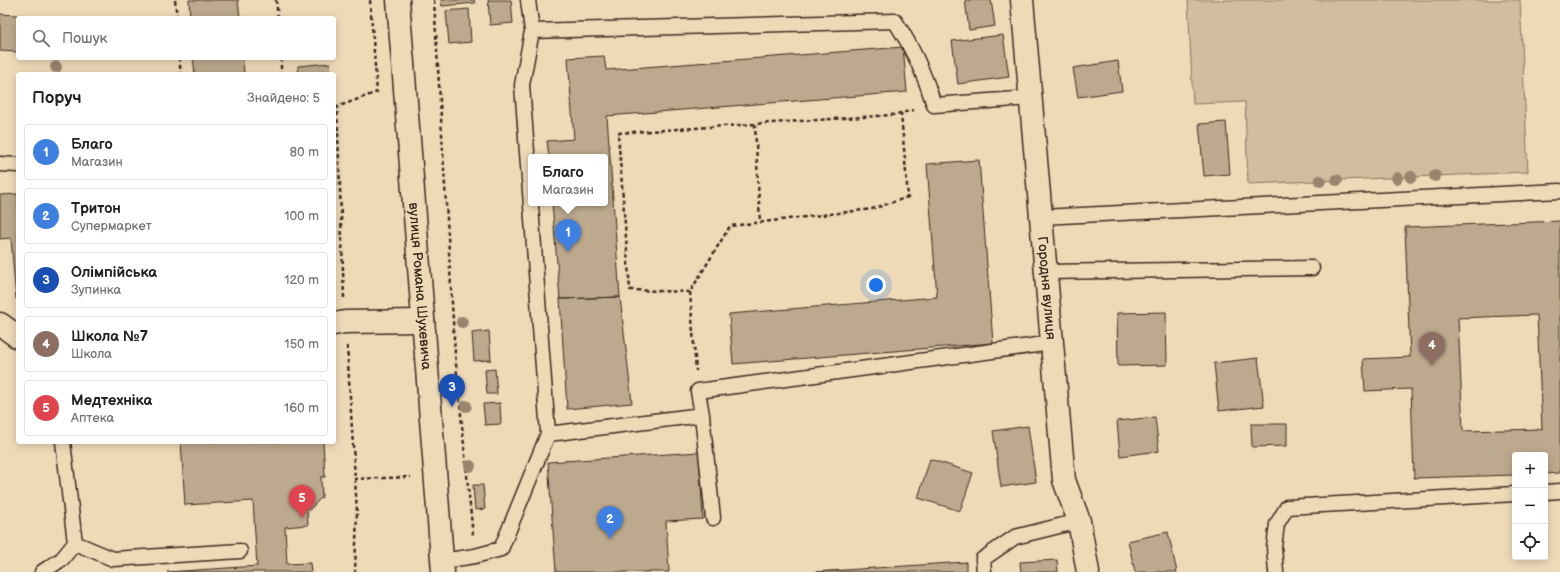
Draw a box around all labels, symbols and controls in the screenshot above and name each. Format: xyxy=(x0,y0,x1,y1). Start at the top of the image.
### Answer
search box xyxy=(16,16,336,60)
icon: search xyxy=(30,27,52,49)
text: Пошук xyxy=(62,29,108,48)
text: Поруч xyxy=(32,88,82,108)
text: Знайдено: 5 xyxy=(247,90,320,106)
text: Благо xyxy=(71,135,113,154)
text: 1 xyxy=(43,144,49,160)
text: 80 m xyxy=(290,144,319,160)
text: Магазин xyxy=(71,154,123,170)
popup xyxy=(528,154,608,206)
text: Благо xyxy=(542,163,584,182)
text: Магазин xyxy=(542,182,594,198)
text: Тритон xyxy=(71,199,121,218)
street label: вулиця Романа Шухевича xyxy=(405,202,435,371)
text: 2 xyxy=(42,208,50,224)
text: 100 m xyxy=(284,208,319,224)
text: Супермаркет xyxy=(71,218,152,234)
pin: 1 xyxy=(555,219,581,252)
street label: Городня вулиця xyxy=(1034,236,1060,340)
text: Олiмпiйська xyxy=(71,263,157,282)
text: 3 xyxy=(42,272,50,288)
text: 120 m xyxy=(284,272,319,288)
your location xyxy=(866,275,886,295)
text: Зупинка xyxy=(71,282,121,298)
text: Школа №7 xyxy=(71,327,148,346)
pin: 4 xyxy=(1419,332,1445,365)
text: 4 xyxy=(42,336,50,352)
text: 150 m xyxy=(285,336,319,352)
text: Школа xyxy=(71,346,112,362)
pin: 3 xyxy=(439,374,465,407)
text: Медтехнiка xyxy=(71,391,152,410)
text: 5 xyxy=(42,400,50,416)
text: 160 m xyxy=(284,400,319,416)
text: Аптека xyxy=(71,410,114,426)
map controls xyxy=(1512,452,1548,560)
button: + xyxy=(1512,452,1548,488)
pin: 5 xyxy=(289,485,315,518)
button: − xyxy=(1512,488,1548,524)
pin: 2 xyxy=(597,506,623,539)
button: locate xyxy=(1512,524,1548,560)

